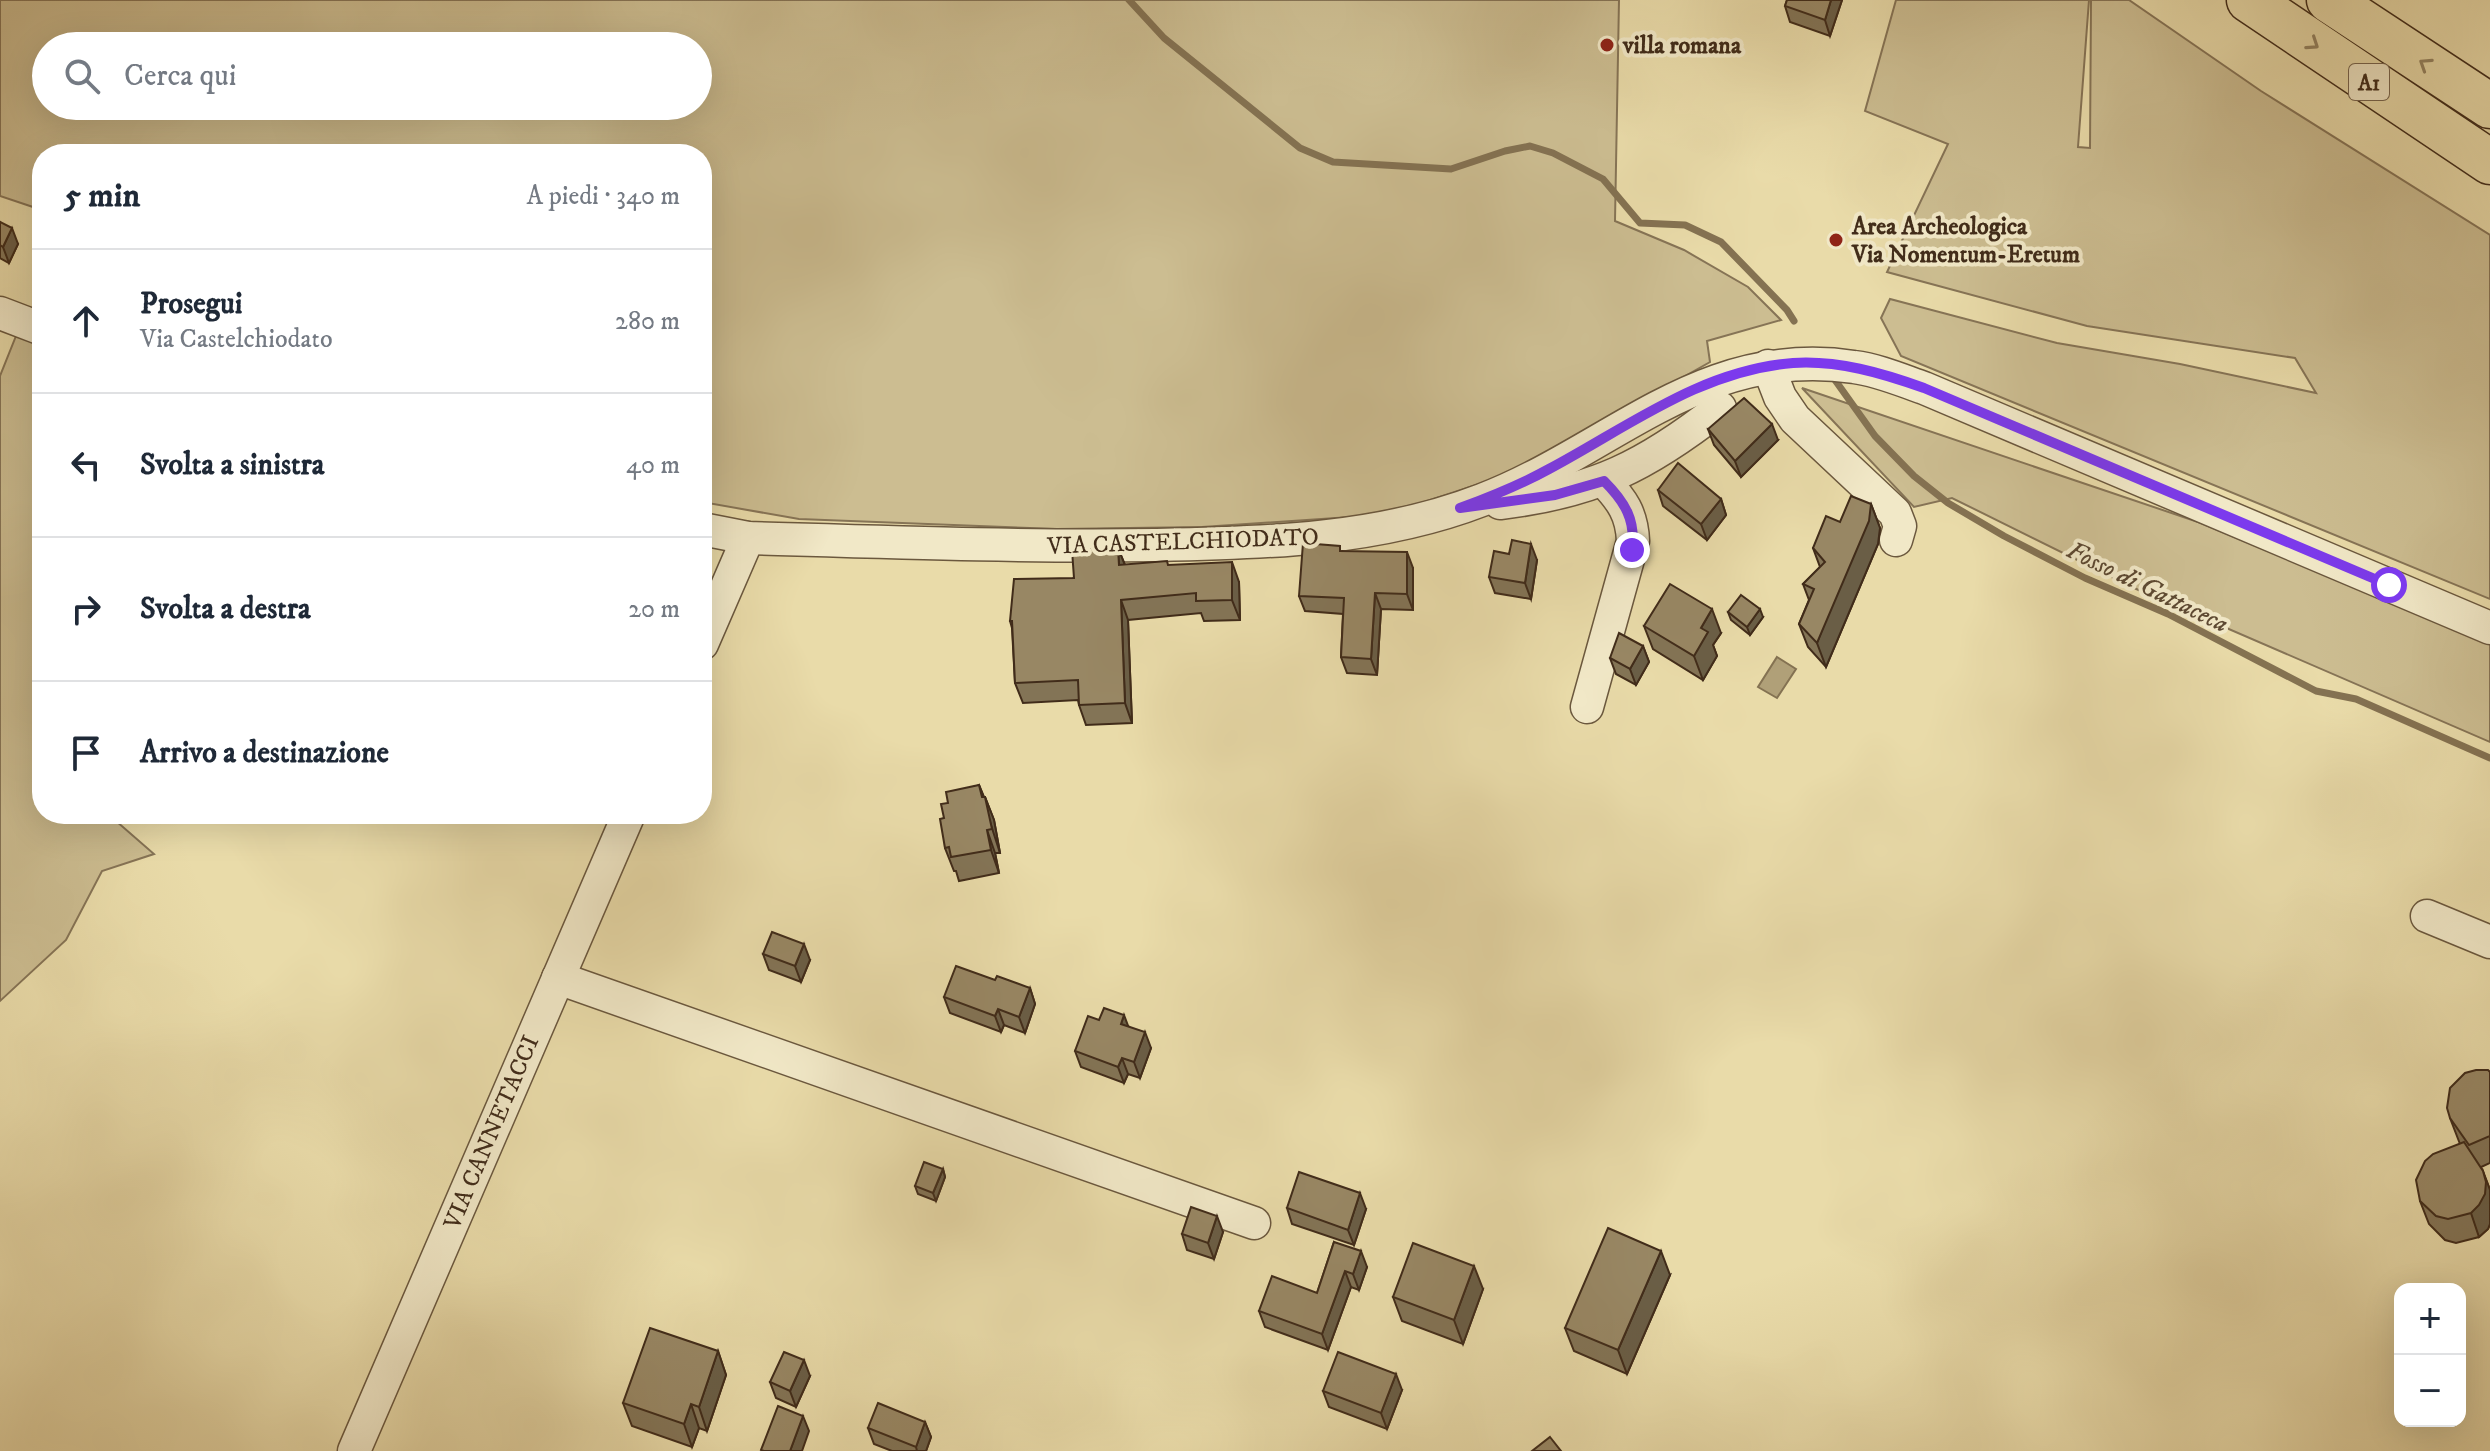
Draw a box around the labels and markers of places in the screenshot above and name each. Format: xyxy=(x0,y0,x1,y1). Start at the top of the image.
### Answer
place label: villa romana xyxy=(1622,31,1742,61)
marker: villa romana xyxy=(1598,36,1616,54)
place label: Area Archeologica Via Nomentum-Eretum xyxy=(1851,212,2080,270)
marker: Area Archeologica Via Nomentum-Eretum xyxy=(1827,231,1845,249)

